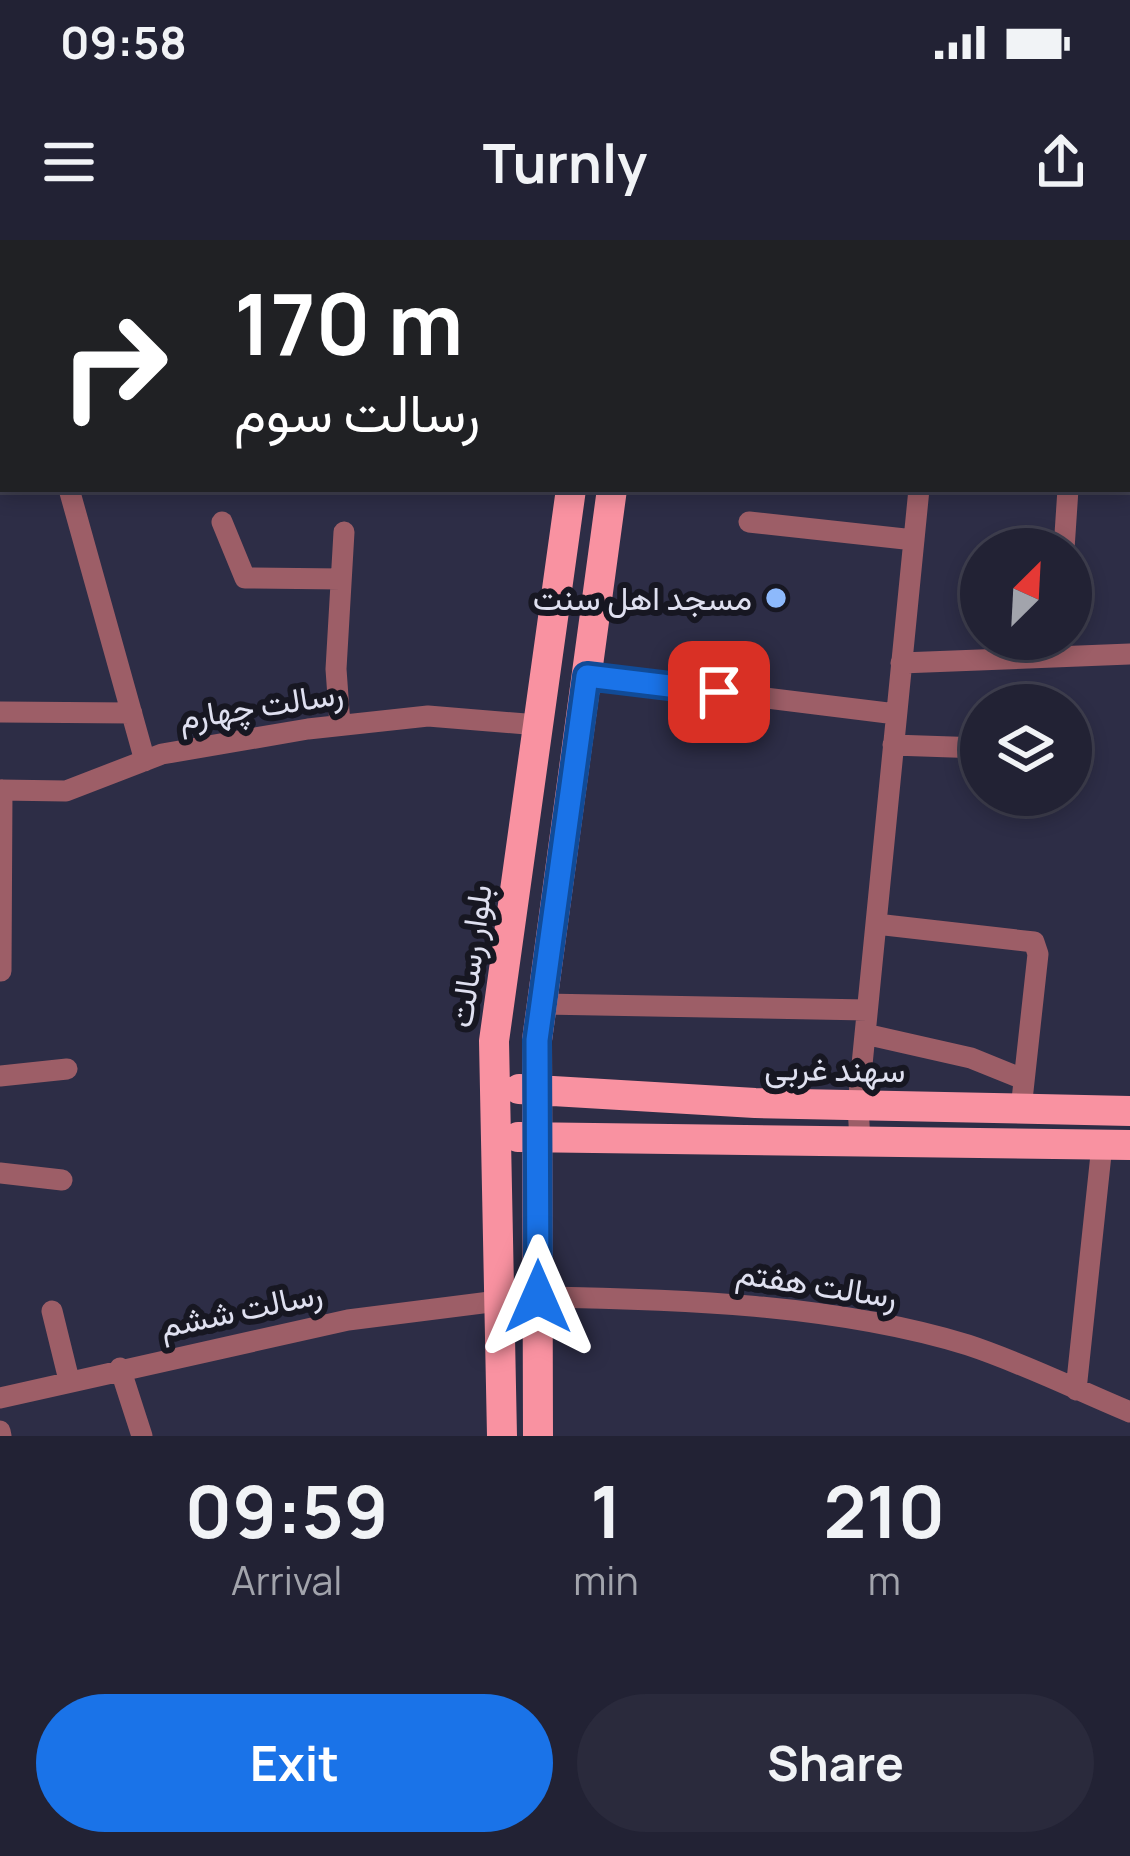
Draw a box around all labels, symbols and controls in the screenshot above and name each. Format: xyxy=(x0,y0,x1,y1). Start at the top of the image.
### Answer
text: 09:58 xyxy=(60,11,187,73)
text: Turnly xyxy=(483,125,647,199)
icon: menu xyxy=(36,129,102,195)
icon: share xyxy=(1028,129,1094,195)
text: 170 m xyxy=(234,265,463,380)
icon: right xyxy=(36,288,192,444)
text: رسالت سوم xyxy=(234,374,480,448)
north arrow xyxy=(960,528,1092,660)
map controls xyxy=(960,528,1092,816)
place label: مسجد اهل سنت xyxy=(533,575,752,620)
marker: مسجد اهل سنت xyxy=(763,585,789,611)
pin xyxy=(668,641,770,743)
icon: arrive xyxy=(686,659,752,725)
street label: رسالت چهارم xyxy=(176,669,346,741)
button: layers xyxy=(960,684,1092,816)
street label: بلوار رسالت xyxy=(437,881,502,1030)
street label: سهند غربی xyxy=(764,1045,906,1092)
position arrow xyxy=(475,1234,601,1360)
street label: رسالت هفتم xyxy=(733,1249,901,1318)
street label: رسالت ششم xyxy=(156,1269,326,1348)
text: 09:59 xyxy=(185,1461,389,1560)
text: 1 xyxy=(590,1461,622,1560)
text: 210 xyxy=(823,1461,945,1560)
text: Arrival xyxy=(231,1553,342,1607)
text: min xyxy=(573,1553,639,1607)
text: m xyxy=(868,1553,901,1607)
button: Exit xyxy=(36,1694,553,1832)
button: Share xyxy=(577,1694,1094,1832)

